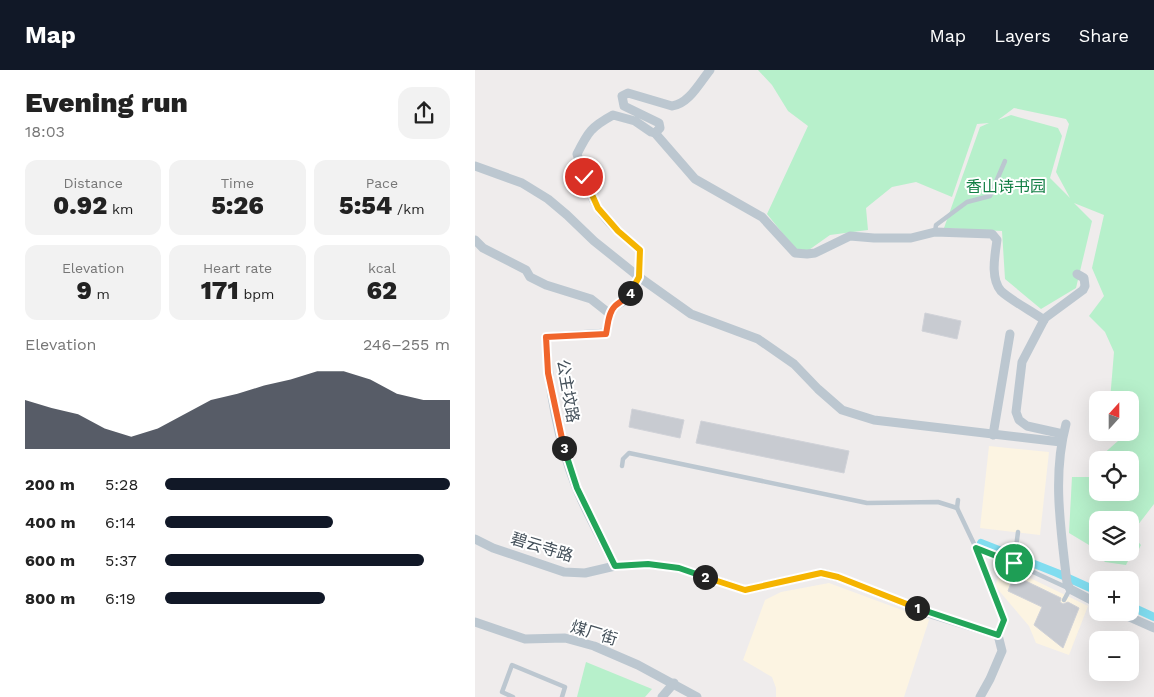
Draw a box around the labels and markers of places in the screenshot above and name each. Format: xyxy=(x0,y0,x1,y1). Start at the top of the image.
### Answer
pin xyxy=(563,156,605,198)
pin: 4 xyxy=(617,280,643,306)
pin: 3 xyxy=(551,436,577,460)
pin xyxy=(993,542,1035,584)
pin: 2 xyxy=(693,564,717,590)
pin: 1 xyxy=(905,596,929,620)

